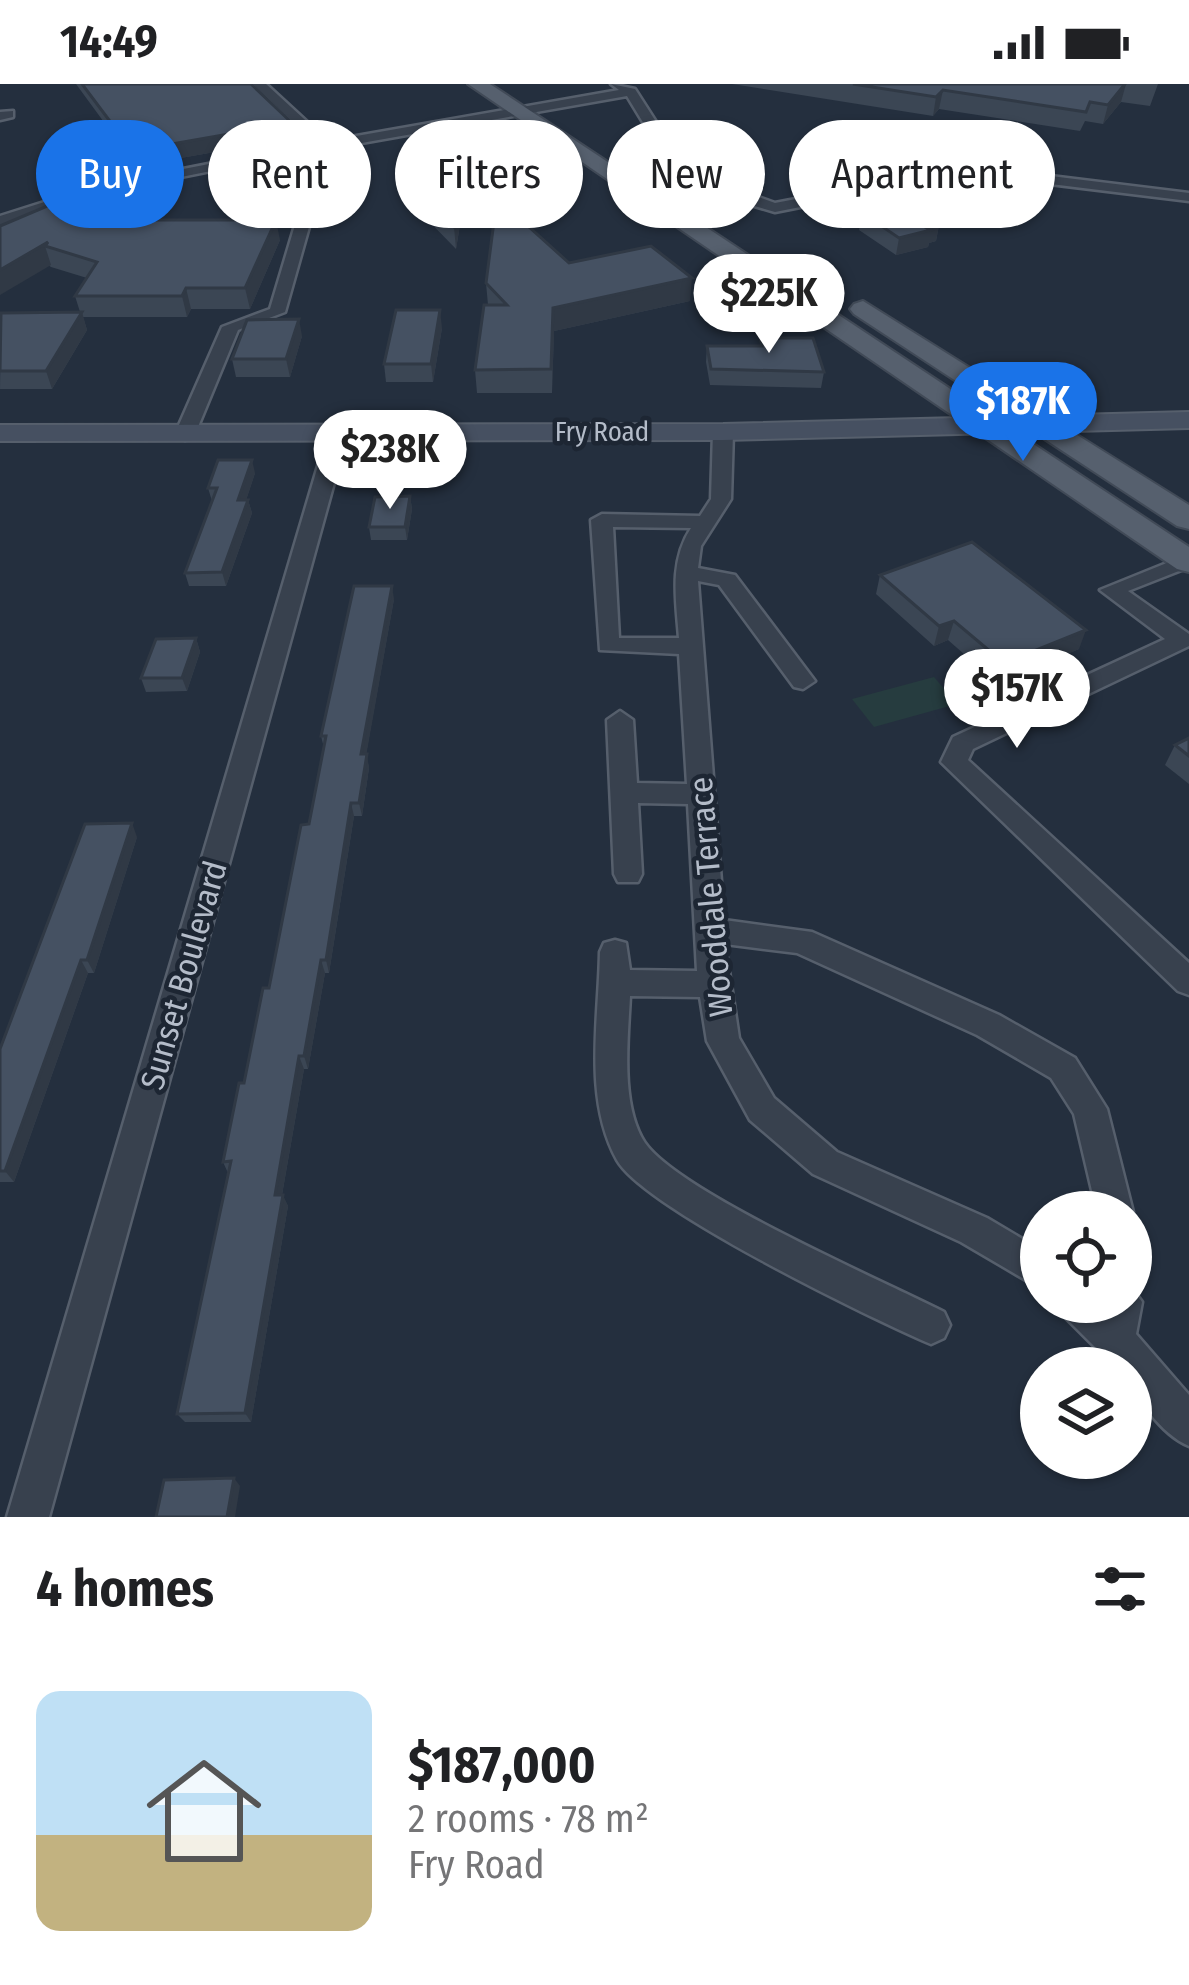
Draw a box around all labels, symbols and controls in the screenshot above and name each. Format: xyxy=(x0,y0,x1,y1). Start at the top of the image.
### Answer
text: 14:49 xyxy=(60,15,158,69)
chip: Buy xyxy=(36,120,184,228)
chip: Rent xyxy=(208,120,371,228)
chip: Filters xyxy=(395,120,583,228)
chip: New xyxy=(607,120,765,228)
chip: Apartment xyxy=(789,120,1055,228)
pin: $225K xyxy=(685,254,853,356)
text: $225K xyxy=(721,270,817,316)
pin: $187K xyxy=(939,362,1107,464)
text: $187K xyxy=(976,378,1070,424)
pin: $238K xyxy=(306,410,474,512)
street label: Fry Road xyxy=(555,416,649,448)
text: $238K xyxy=(341,426,439,472)
pin: $157K xyxy=(933,649,1101,751)
text: $157K xyxy=(971,665,1063,711)
street label: Wooddale Terrace xyxy=(681,775,741,1019)
street label: Sunset Boulevard xyxy=(132,856,236,1094)
map controls xyxy=(1020,1191,1152,1479)
button: locate xyxy=(1020,1191,1152,1323)
button: layers xyxy=(1020,1347,1152,1479)
icon: filters xyxy=(1087,1556,1153,1622)
text: 4 homes xyxy=(36,1558,214,1620)
text: $187,000 xyxy=(408,1734,595,1796)
icon: home xyxy=(132,1739,276,1883)
text: 2 rooms · 78 m² xyxy=(408,1796,649,1842)
text: Fry Road xyxy=(408,1842,545,1888)

